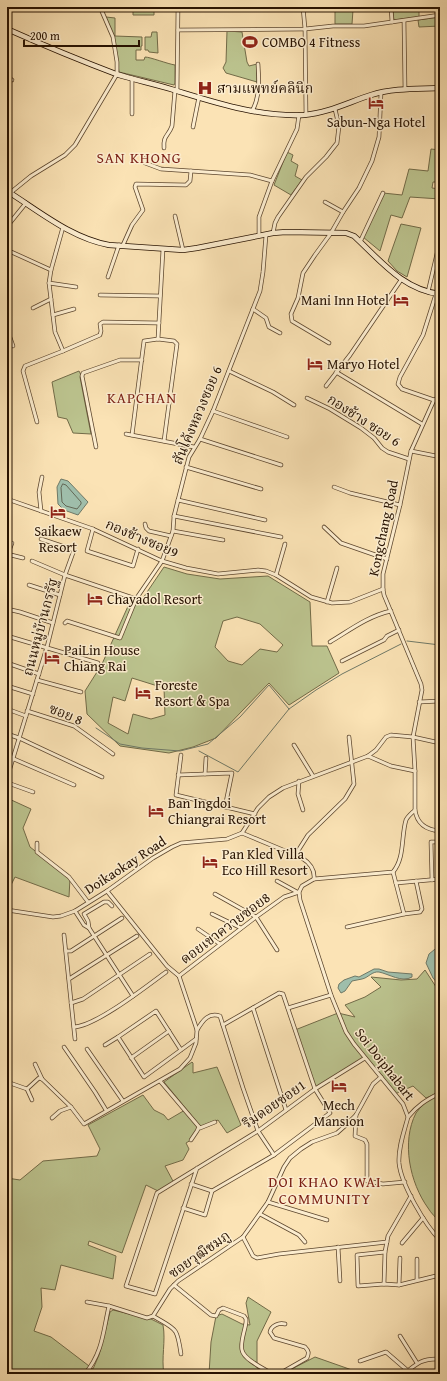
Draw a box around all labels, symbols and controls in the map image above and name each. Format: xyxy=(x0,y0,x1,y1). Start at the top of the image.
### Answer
scale bar xyxy=(24,22,139,48)
text: 200 m xyxy=(30,27,60,44)
place label: COMBO 4 Fitness xyxy=(262,32,360,52)
sports icon: COMBO 4 Fitness xyxy=(241,33,259,51)
place label: สามแพทย์คลินิก xyxy=(217,78,313,98)
hospital icon: สามแพทย์คลินิก xyxy=(196,79,214,97)
hotel icon: Sabun-Nga Hotel xyxy=(367,94,385,112)
place label: Sabun-Nga Hotel xyxy=(327,112,425,132)
district label: SAN KHONG xyxy=(96,147,182,168)
place label: Mani Inn Hotel xyxy=(301,290,389,310)
hotel icon: Mani Inn Hotel xyxy=(392,291,410,309)
place label: Maryo Hotel xyxy=(327,354,400,374)
hotel icon: Maryo Hotel xyxy=(306,355,324,373)
street label: สันโค้งหลวงซอย 6 xyxy=(167,362,227,467)
district label: KAPCHAN xyxy=(107,387,177,408)
street label: กองช้าง ซอย 6 xyxy=(323,389,405,451)
street label: Kongchang Road xyxy=(363,478,403,578)
hotel icon: Saikaew Resort xyxy=(49,503,67,521)
street label: กองช้างซอย9 xyxy=(102,514,182,562)
place label: Saikaew Resort xyxy=(34,521,82,557)
street label: ถนนหมู่บ้านกรรัฐ xyxy=(17,576,63,678)
place label: Chayadol Resort xyxy=(107,589,202,609)
hotel icon: Chayadol Resort xyxy=(86,590,104,608)
place label: PaiLin House Chiang Rai xyxy=(64,640,140,676)
hotel icon: PaiLin House Chiang Rai xyxy=(43,649,61,667)
place label: Foreste Resort & Spa xyxy=(155,675,230,711)
hotel icon: Foreste Resort & Spa xyxy=(134,684,152,702)
street label: ซอย 8 xyxy=(46,698,86,730)
place label: Ban Ingdoi Chiangrai Resort xyxy=(168,793,266,829)
hotel icon: Ban Ingdoi Chiangrai Resort xyxy=(147,802,165,820)
street label: Doikaokay Road xyxy=(80,831,170,899)
place label: Pan Kled Villa Eco Hill Resort xyxy=(222,844,308,880)
hotel icon: Pan Kled Villa Eco Hill Resort xyxy=(201,853,219,871)
street label: ดอยเขาควายซอย8 xyxy=(176,887,274,969)
street label: Soi Doiphabart xyxy=(350,1023,420,1105)
street label: ริมดอยซอย1 xyxy=(238,1075,310,1133)
hotel icon: Mech Mansion xyxy=(330,1077,348,1095)
place label: Mech Mansion xyxy=(314,1095,364,1131)
district label: DOI KHAO KWAI COMMUNITY xyxy=(268,1171,382,1209)
street label: ซอยวุฒิชมภู xyxy=(164,1225,234,1283)

